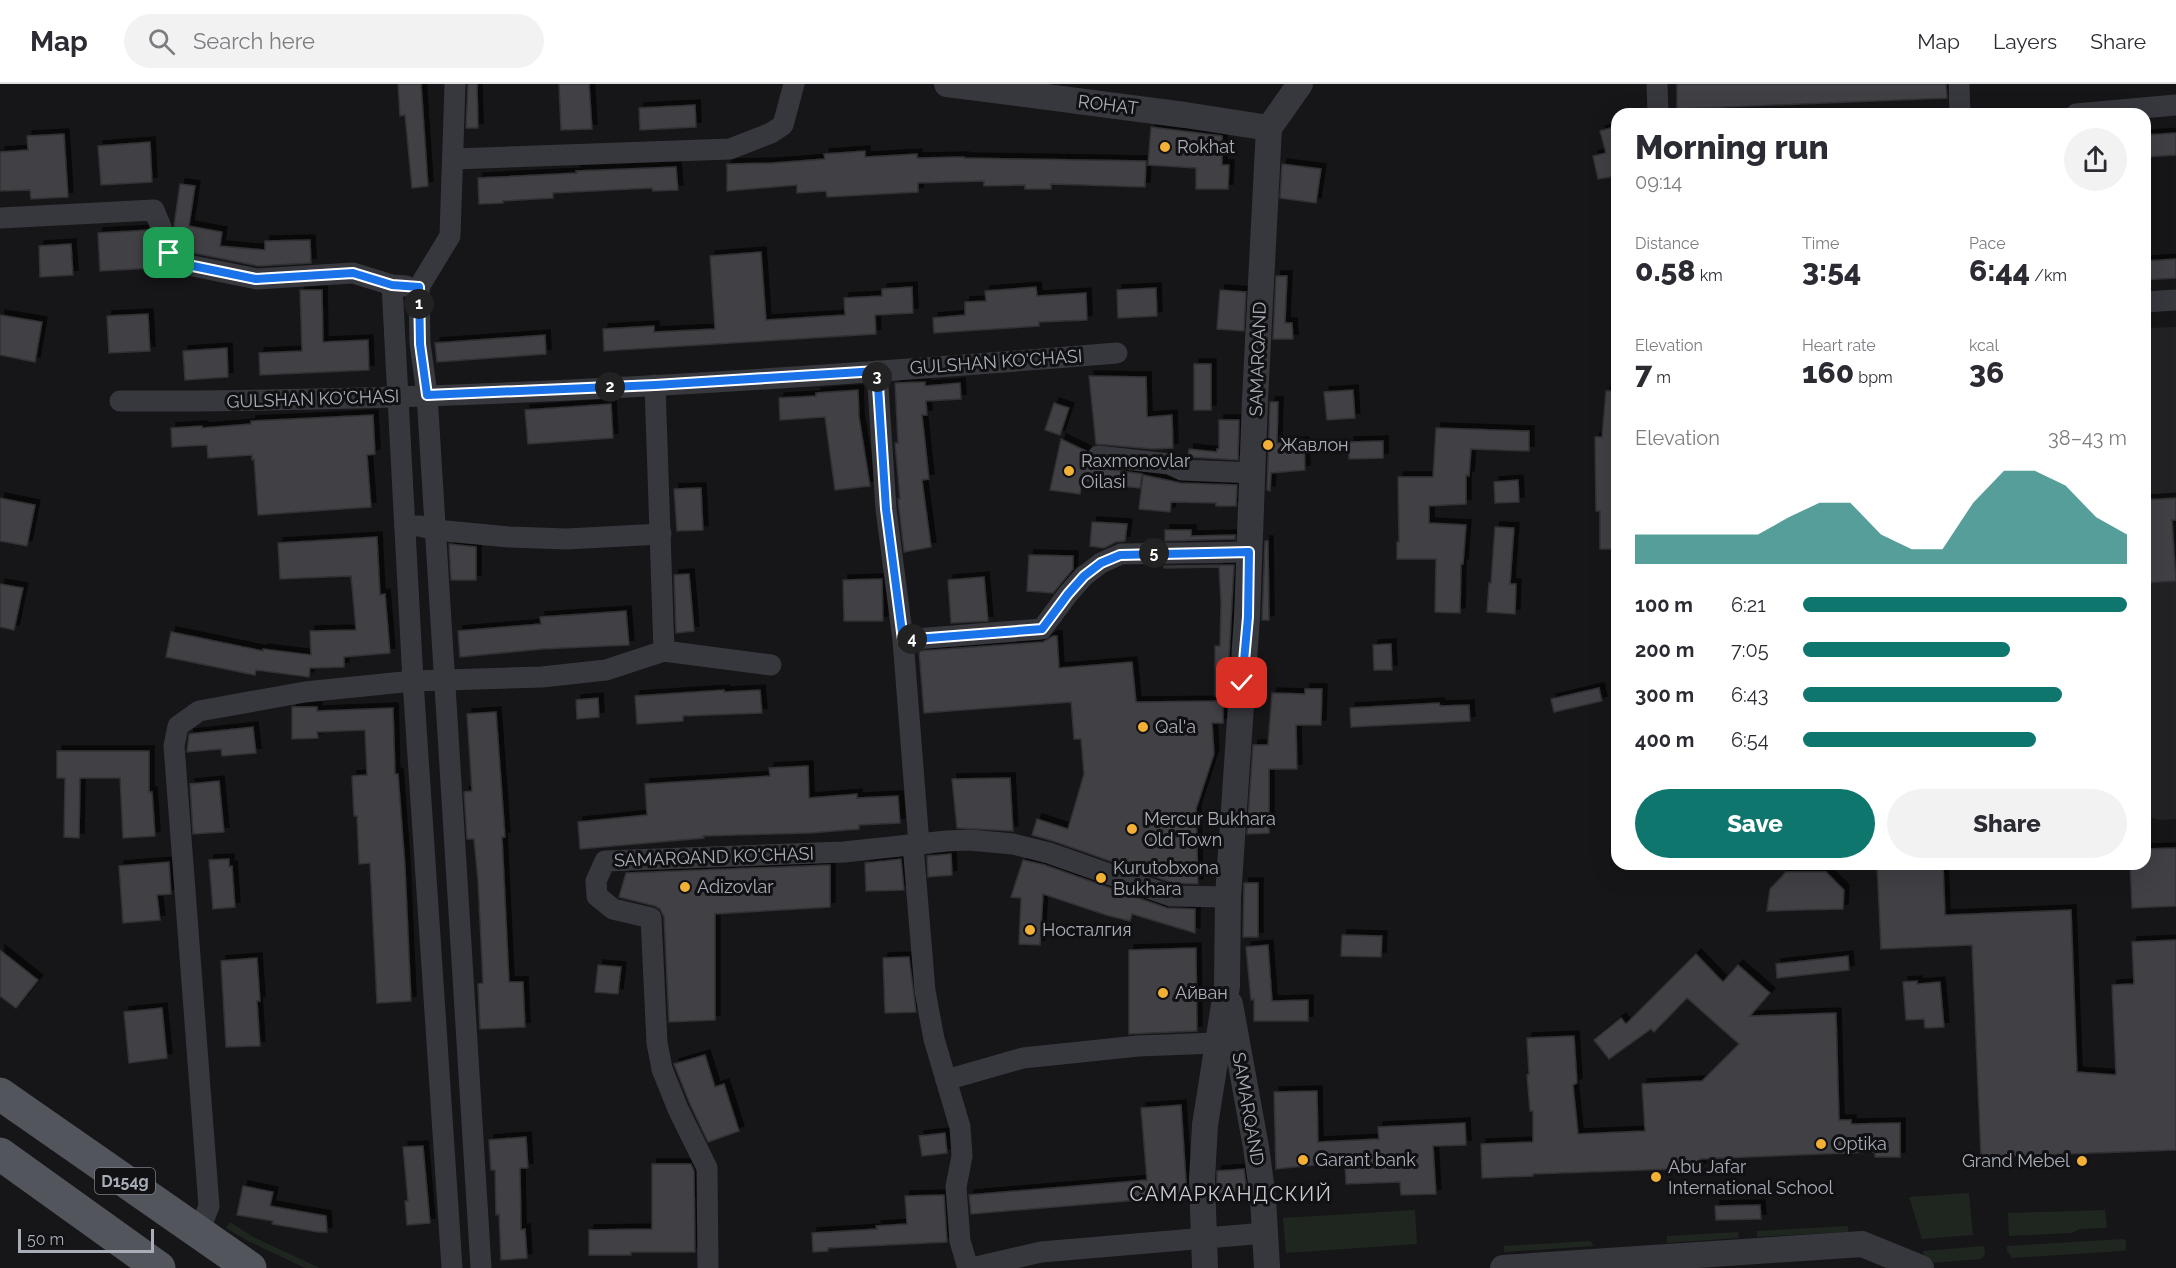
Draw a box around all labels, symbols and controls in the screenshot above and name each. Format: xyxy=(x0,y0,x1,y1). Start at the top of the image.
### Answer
search box xyxy=(124,14,544,68)
text: Map xyxy=(30,25,88,58)
icon: search xyxy=(145,25,178,58)
text: Search here xyxy=(193,28,315,54)
text: Map xyxy=(1917,29,1960,54)
text: Layers xyxy=(1993,29,2057,54)
text: Share xyxy=(2090,29,2146,54)
street label: ROHAT xyxy=(1077,90,1139,119)
text: Morning run xyxy=(1635,128,1829,167)
button: share xyxy=(2064,128,2127,191)
place label: Rokhat xyxy=(1177,136,1235,157)
marker: Rokhat xyxy=(1158,140,1172,154)
text: 09:14 xyxy=(1635,170,1682,194)
pin xyxy=(143,227,194,278)
text: Distance xyxy=(1635,234,1699,253)
text: Time xyxy=(1802,234,1839,253)
text: Pace xyxy=(1969,234,2006,253)
icon: arrive xyxy=(152,236,185,269)
text: 0.58 xyxy=(1635,253,1696,288)
text: 3:54 xyxy=(1802,253,1861,288)
text: 6:44 xyxy=(1969,253,2030,288)
text: km xyxy=(1696,266,1723,285)
text: /km xyxy=(2030,266,2067,285)
pin: 1 xyxy=(404,289,434,319)
text: 1 xyxy=(415,294,423,313)
street label: SAMARQAND xyxy=(1245,301,1270,417)
text: Elevation xyxy=(1635,336,1703,355)
text: Heart rate xyxy=(1802,336,1876,355)
text: kcal xyxy=(1969,336,1999,355)
street label: GULSHAN KO'CHASI xyxy=(909,345,1083,378)
text: 7 xyxy=(1635,355,1652,390)
text: 160 xyxy=(1802,355,1854,390)
text: 36 xyxy=(1969,355,2004,390)
pin: 3 xyxy=(862,362,892,392)
text: 3 xyxy=(873,367,881,386)
text: m xyxy=(1652,368,1671,387)
text: bpm xyxy=(1854,368,1893,387)
pin: 2 xyxy=(595,372,625,402)
text: 2 xyxy=(605,377,615,396)
street label: GULSHAN KO'CHASI xyxy=(226,385,400,412)
text: Elevation xyxy=(1635,426,1720,450)
text: 38–43 m xyxy=(2048,426,2127,450)
place label: Жавлон xyxy=(1280,434,1349,455)
marker: Жавлон xyxy=(1261,438,1275,452)
place label: Raxmonovlar Oilasi xyxy=(1081,450,1191,492)
marker: Raxmonovlar Oilasi xyxy=(1062,464,1076,478)
pin: 5 xyxy=(1139,538,1169,568)
text: 5 xyxy=(1150,543,1158,562)
text: 100 m xyxy=(1635,593,1693,617)
text: 6:21 xyxy=(1731,593,1766,617)
pin: 4 xyxy=(897,624,927,654)
text: 4 xyxy=(907,629,917,648)
text: 200 m xyxy=(1635,638,1694,662)
text: 7:05 xyxy=(1731,638,1769,662)
pin xyxy=(1216,657,1267,708)
icon: check xyxy=(1225,666,1258,699)
text: 300 m xyxy=(1635,683,1694,707)
text: 6:43 xyxy=(1731,683,1768,707)
place label: Qal'a xyxy=(1155,716,1196,737)
marker: Qal'a xyxy=(1136,720,1150,734)
text: 400 m xyxy=(1635,728,1694,752)
text: 6:54 xyxy=(1731,728,1769,752)
button: Save xyxy=(1635,789,1875,858)
button: Share xyxy=(1887,789,2127,858)
place label: Mercur Bukhara Old Town xyxy=(1144,808,1276,850)
marker: Mercur Bukhara Old Town xyxy=(1125,822,1139,836)
street label: SAMARQAND KO'CHASI xyxy=(614,843,814,870)
place label: Kurutobxona Bukhara xyxy=(1113,857,1219,899)
marker: Kurutobxona Bukhara xyxy=(1094,871,1108,885)
place label: Adizovlar xyxy=(697,876,774,897)
marker: Adizovlar xyxy=(678,880,692,894)
place label: Носталгия xyxy=(1042,919,1132,940)
marker: Носталгия xyxy=(1023,923,1037,937)
place label: Айван xyxy=(1175,982,1228,1003)
marker: Айван xyxy=(1156,986,1170,1000)
street label: SAMARQAND xyxy=(1228,1051,1269,1167)
place label: Optika xyxy=(1833,1133,1887,1154)
marker: Optika xyxy=(1814,1137,1828,1151)
place label: Garant bank xyxy=(1315,1149,1416,1170)
place label: Grand Mebel xyxy=(1962,1150,2070,1171)
marker: Garant bank xyxy=(1296,1153,1310,1167)
marker: Grand Mebel xyxy=(2075,1154,2089,1168)
place label: Abu Jafar International School xyxy=(1668,1156,1833,1198)
road number: D154g xyxy=(95,1168,155,1194)
marker: Abu Jafar International School xyxy=(1649,1170,1663,1184)
district label: САМАРКАНДСКИЙ xyxy=(1130,1182,1332,1206)
scale bar xyxy=(18,1226,154,1254)
text: 50 m xyxy=(27,1230,64,1249)

